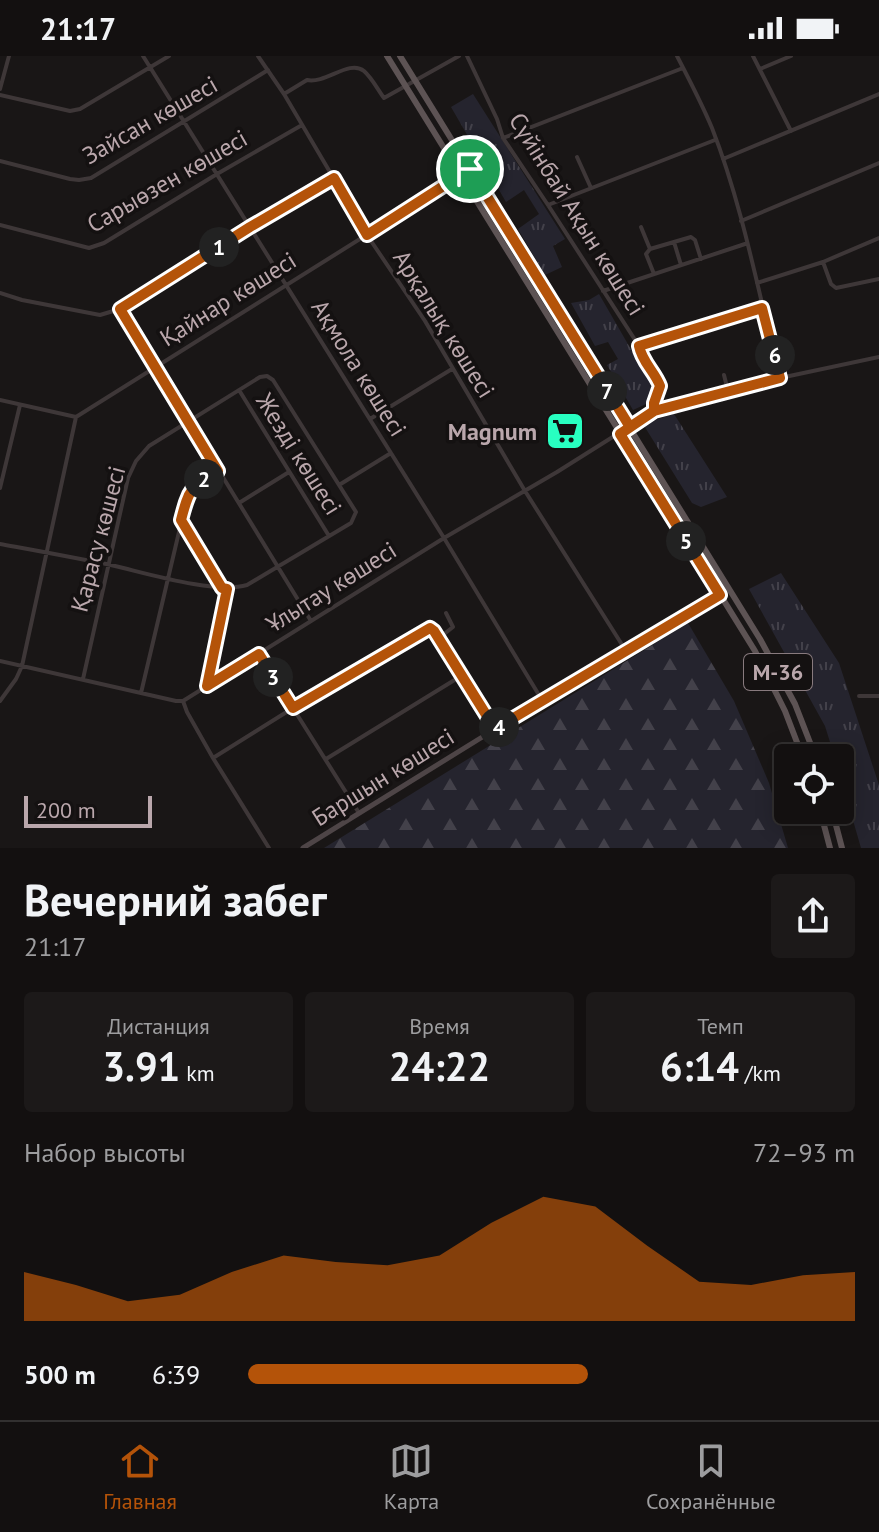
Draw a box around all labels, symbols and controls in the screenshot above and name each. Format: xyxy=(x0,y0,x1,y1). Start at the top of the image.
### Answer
text: 21:17 xyxy=(40,9,116,48)
street label: Зайсан көшесі xyxy=(77,69,223,171)
street label: Сүйінбай Ақын көшесі xyxy=(502,107,652,321)
street label: Сарыөзен көшесі xyxy=(81,122,253,240)
pin xyxy=(436,135,504,203)
icon: arrive xyxy=(448,147,492,191)
pin: 1 xyxy=(199,227,239,267)
text: 1 xyxy=(213,233,225,261)
street label: Арқалық көшесі xyxy=(386,244,502,404)
street label: Қайнар көшесі xyxy=(154,245,302,353)
street label: Ақмола көшесі xyxy=(305,294,413,442)
pin: 6 xyxy=(755,335,795,375)
text: 6 xyxy=(769,341,781,369)
pin: 7 xyxy=(587,371,627,411)
text: 7 xyxy=(601,377,613,405)
street label: Жезді көшесі xyxy=(249,386,349,521)
supermarket icon: Magnum xyxy=(544,410,586,452)
place label: Magnum xyxy=(448,416,537,447)
pin: 2 xyxy=(184,459,224,499)
street label: Қарасу көшесі xyxy=(64,463,132,615)
text: 2 xyxy=(198,465,210,493)
pin: 5 xyxy=(666,521,706,561)
text: 5 xyxy=(680,527,692,555)
street label: Ұлытау көшесі xyxy=(260,535,402,639)
road number: M-36 xyxy=(744,654,812,690)
pin: 3 xyxy=(253,657,293,697)
text: 3 xyxy=(267,663,279,691)
pin: 4 xyxy=(479,707,519,747)
text: 4 xyxy=(493,713,505,741)
street label: Баршын көшесі xyxy=(306,721,460,833)
map controls xyxy=(774,744,854,824)
button: locate xyxy=(774,744,854,824)
scale bar xyxy=(24,792,152,828)
text: 200 m xyxy=(36,796,96,824)
text: Вечерний забег xyxy=(24,871,327,928)
button: share xyxy=(771,874,855,958)
text: 21:17 xyxy=(24,930,86,963)
text: Дистанция xyxy=(107,1012,210,1040)
text: Время xyxy=(409,1012,470,1040)
text: Темп xyxy=(697,1012,744,1040)
text: 3.91 xyxy=(102,1040,180,1092)
text: 24:22 xyxy=(389,1040,490,1092)
text: 6:14 xyxy=(660,1040,739,1092)
text: km xyxy=(180,1059,215,1087)
text: /km xyxy=(739,1059,781,1087)
text: Набор высоты xyxy=(24,1136,186,1169)
text: 72–93 m xyxy=(753,1136,855,1169)
text: 500 m xyxy=(24,1358,96,1391)
text: 6:39 xyxy=(152,1358,200,1391)
tab: Главная xyxy=(103,1439,177,1515)
tab: Карта xyxy=(384,1439,439,1515)
tab: Сохранённые xyxy=(646,1439,776,1515)

